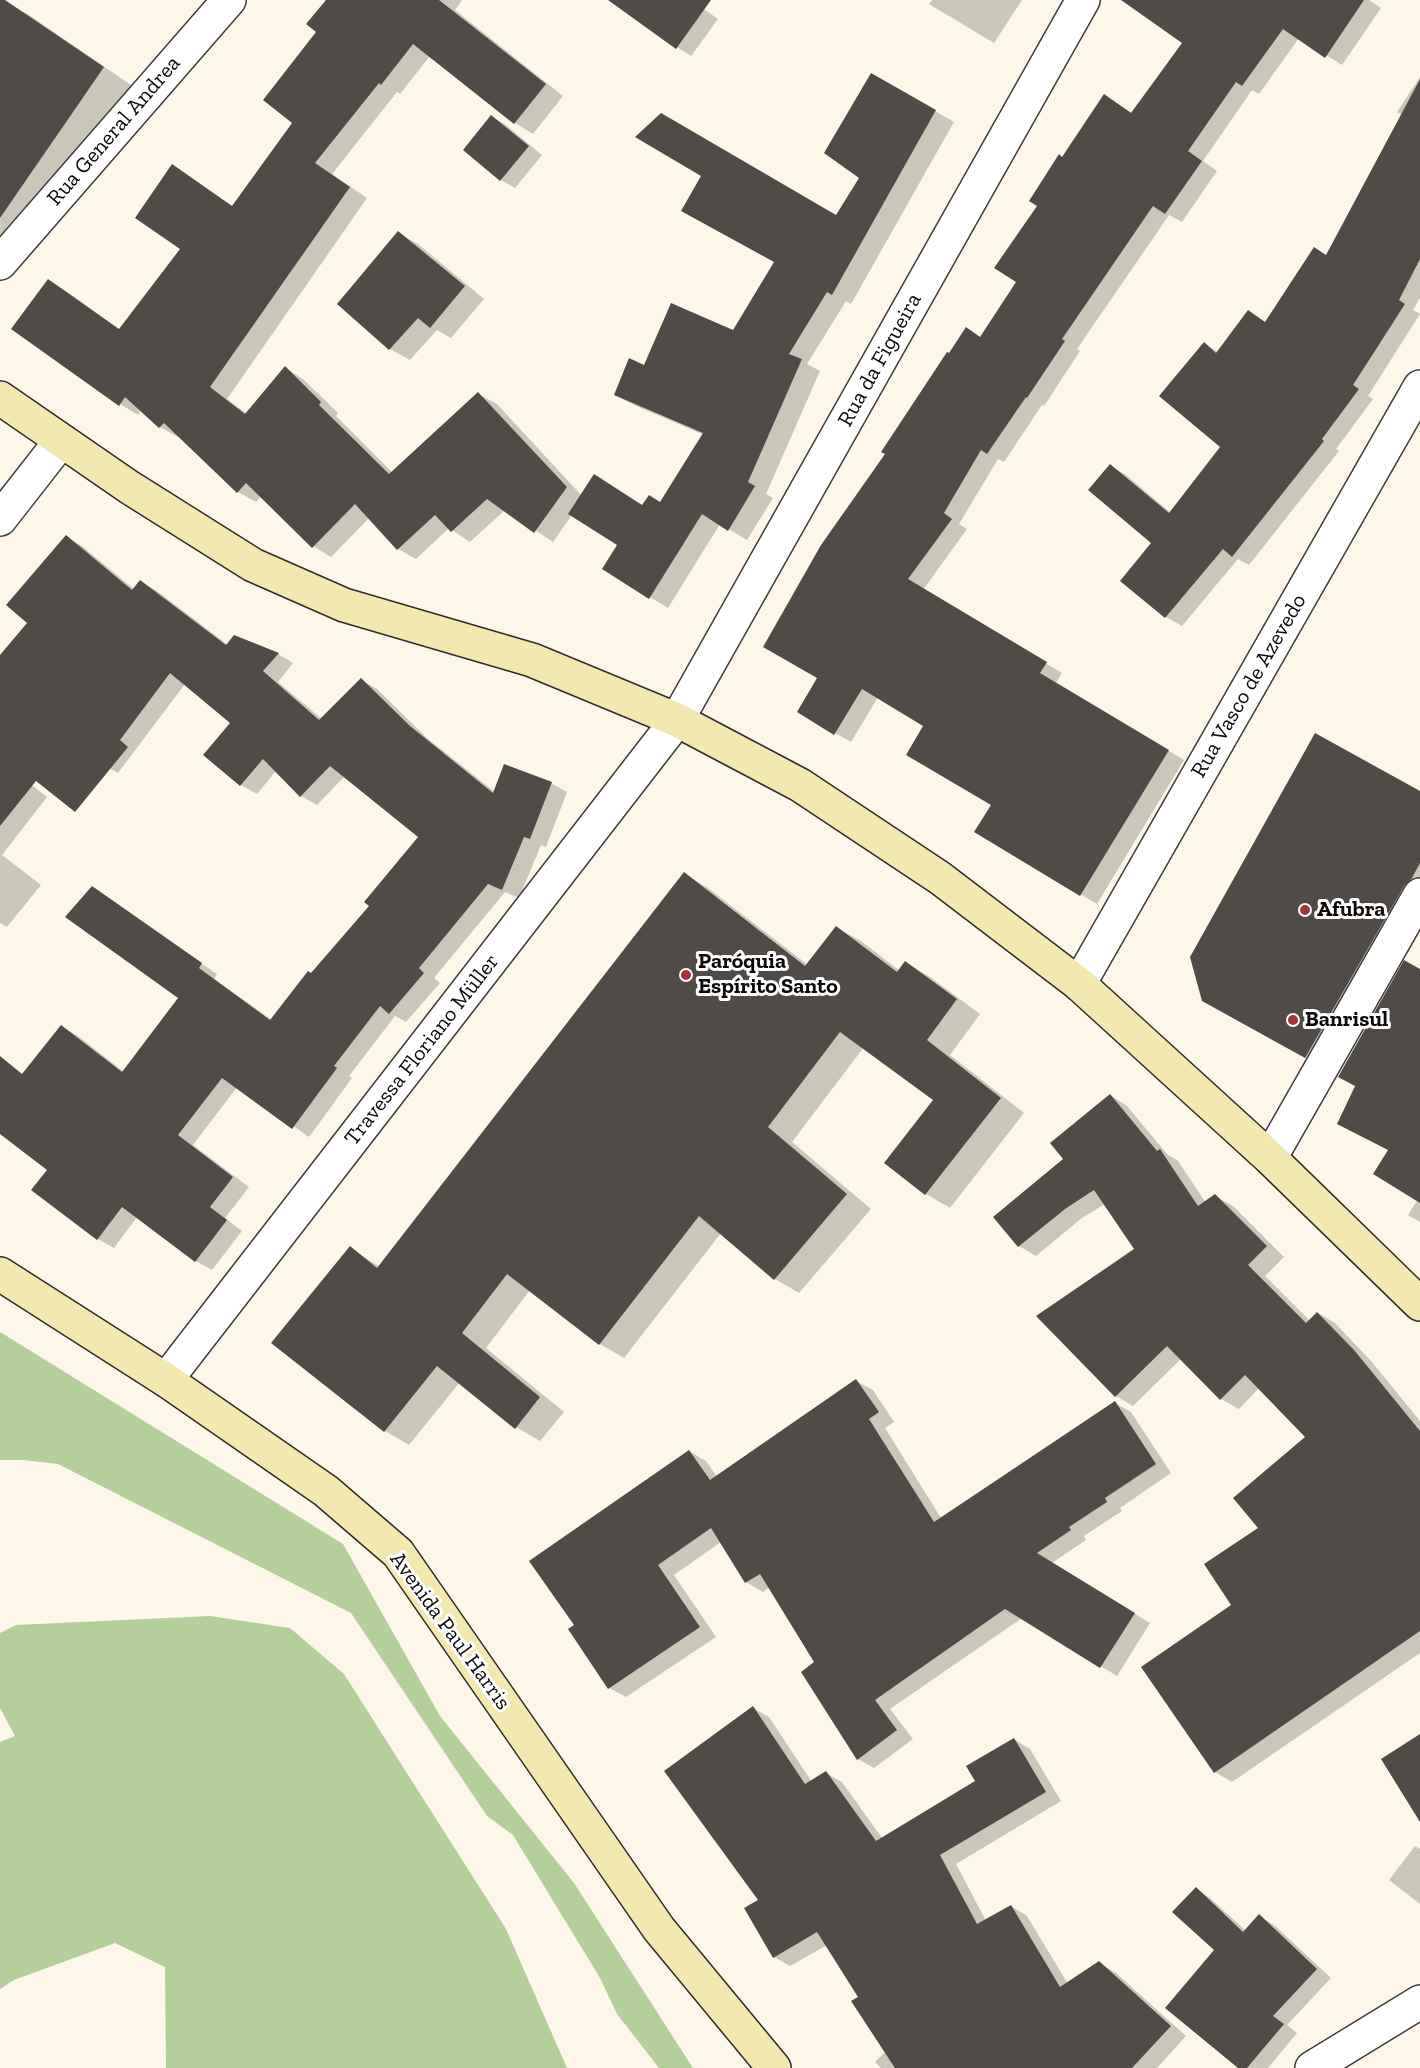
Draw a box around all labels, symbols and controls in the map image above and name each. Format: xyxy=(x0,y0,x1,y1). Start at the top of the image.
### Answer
street label: Rua General Andrea xyxy=(42,51,186,211)
street label: Rua da Figueira xyxy=(832,289,928,431)
street label: Rua Vasco de Azevedo xyxy=(1186,590,1312,782)
place label: Afubra xyxy=(1317,897,1385,923)
marker: Afubra xyxy=(1298,903,1312,917)
street label: Travessa Floriano Müller xyxy=(339,949,505,1151)
place label: Paróquia Espírito Santo xyxy=(698,949,838,1000)
marker: Paróquia Espírito Santo xyxy=(679,968,693,982)
place label: Banrisul xyxy=(1305,1007,1388,1033)
marker: Banrisul xyxy=(1286,1013,1300,1027)
street label: Avenida Paul Harris xyxy=(384,1547,516,1715)

